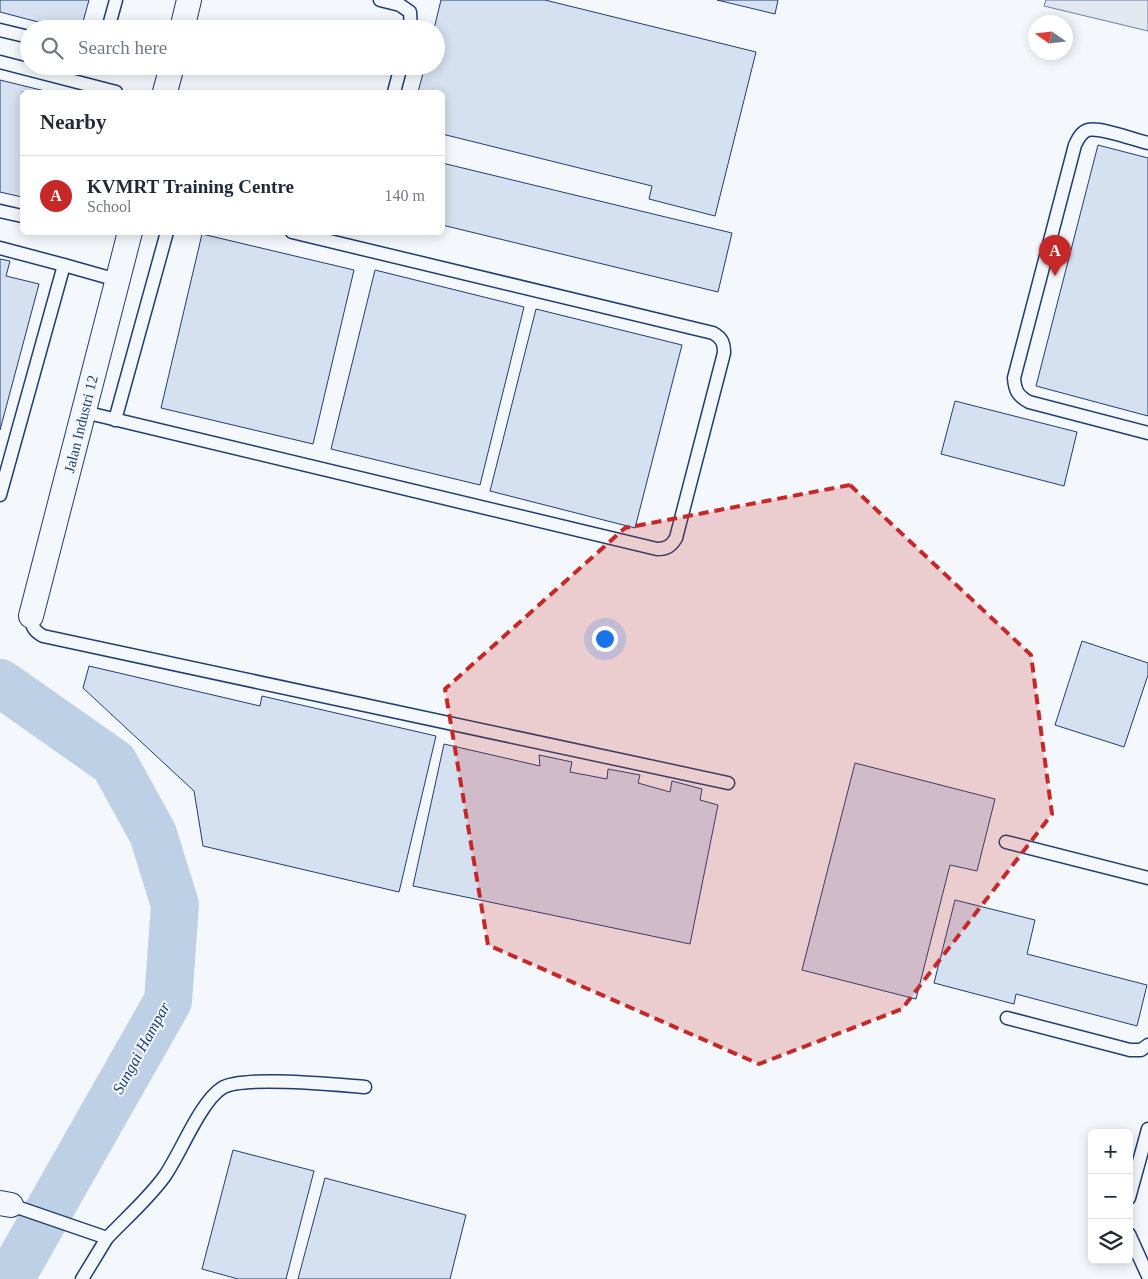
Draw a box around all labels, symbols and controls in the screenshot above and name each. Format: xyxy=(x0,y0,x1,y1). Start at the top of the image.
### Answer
north arrow xyxy=(1028,15,1073,60)
search box xyxy=(20,20,445,75)
icon: search xyxy=(38,34,66,62)
text: Search here xyxy=(78,37,167,58)
text: Nearby xyxy=(40,110,107,134)
text: KVMRT Training Centre xyxy=(87,176,294,197)
text: A xyxy=(50,187,62,204)
text: 140 m xyxy=(385,187,425,204)
text: School xyxy=(87,198,131,215)
pin: A xyxy=(1039,235,1071,276)
street label: Jalan Industri 12 xyxy=(61,374,101,474)
your location xyxy=(592,626,618,652)
water label: Sungai Hampar xyxy=(109,999,174,1097)
map controls xyxy=(1088,1129,1133,1264)
button: + xyxy=(1088,1129,1133,1174)
button: − xyxy=(1088,1174,1133,1219)
button: layers xyxy=(1088,1219,1133,1264)

